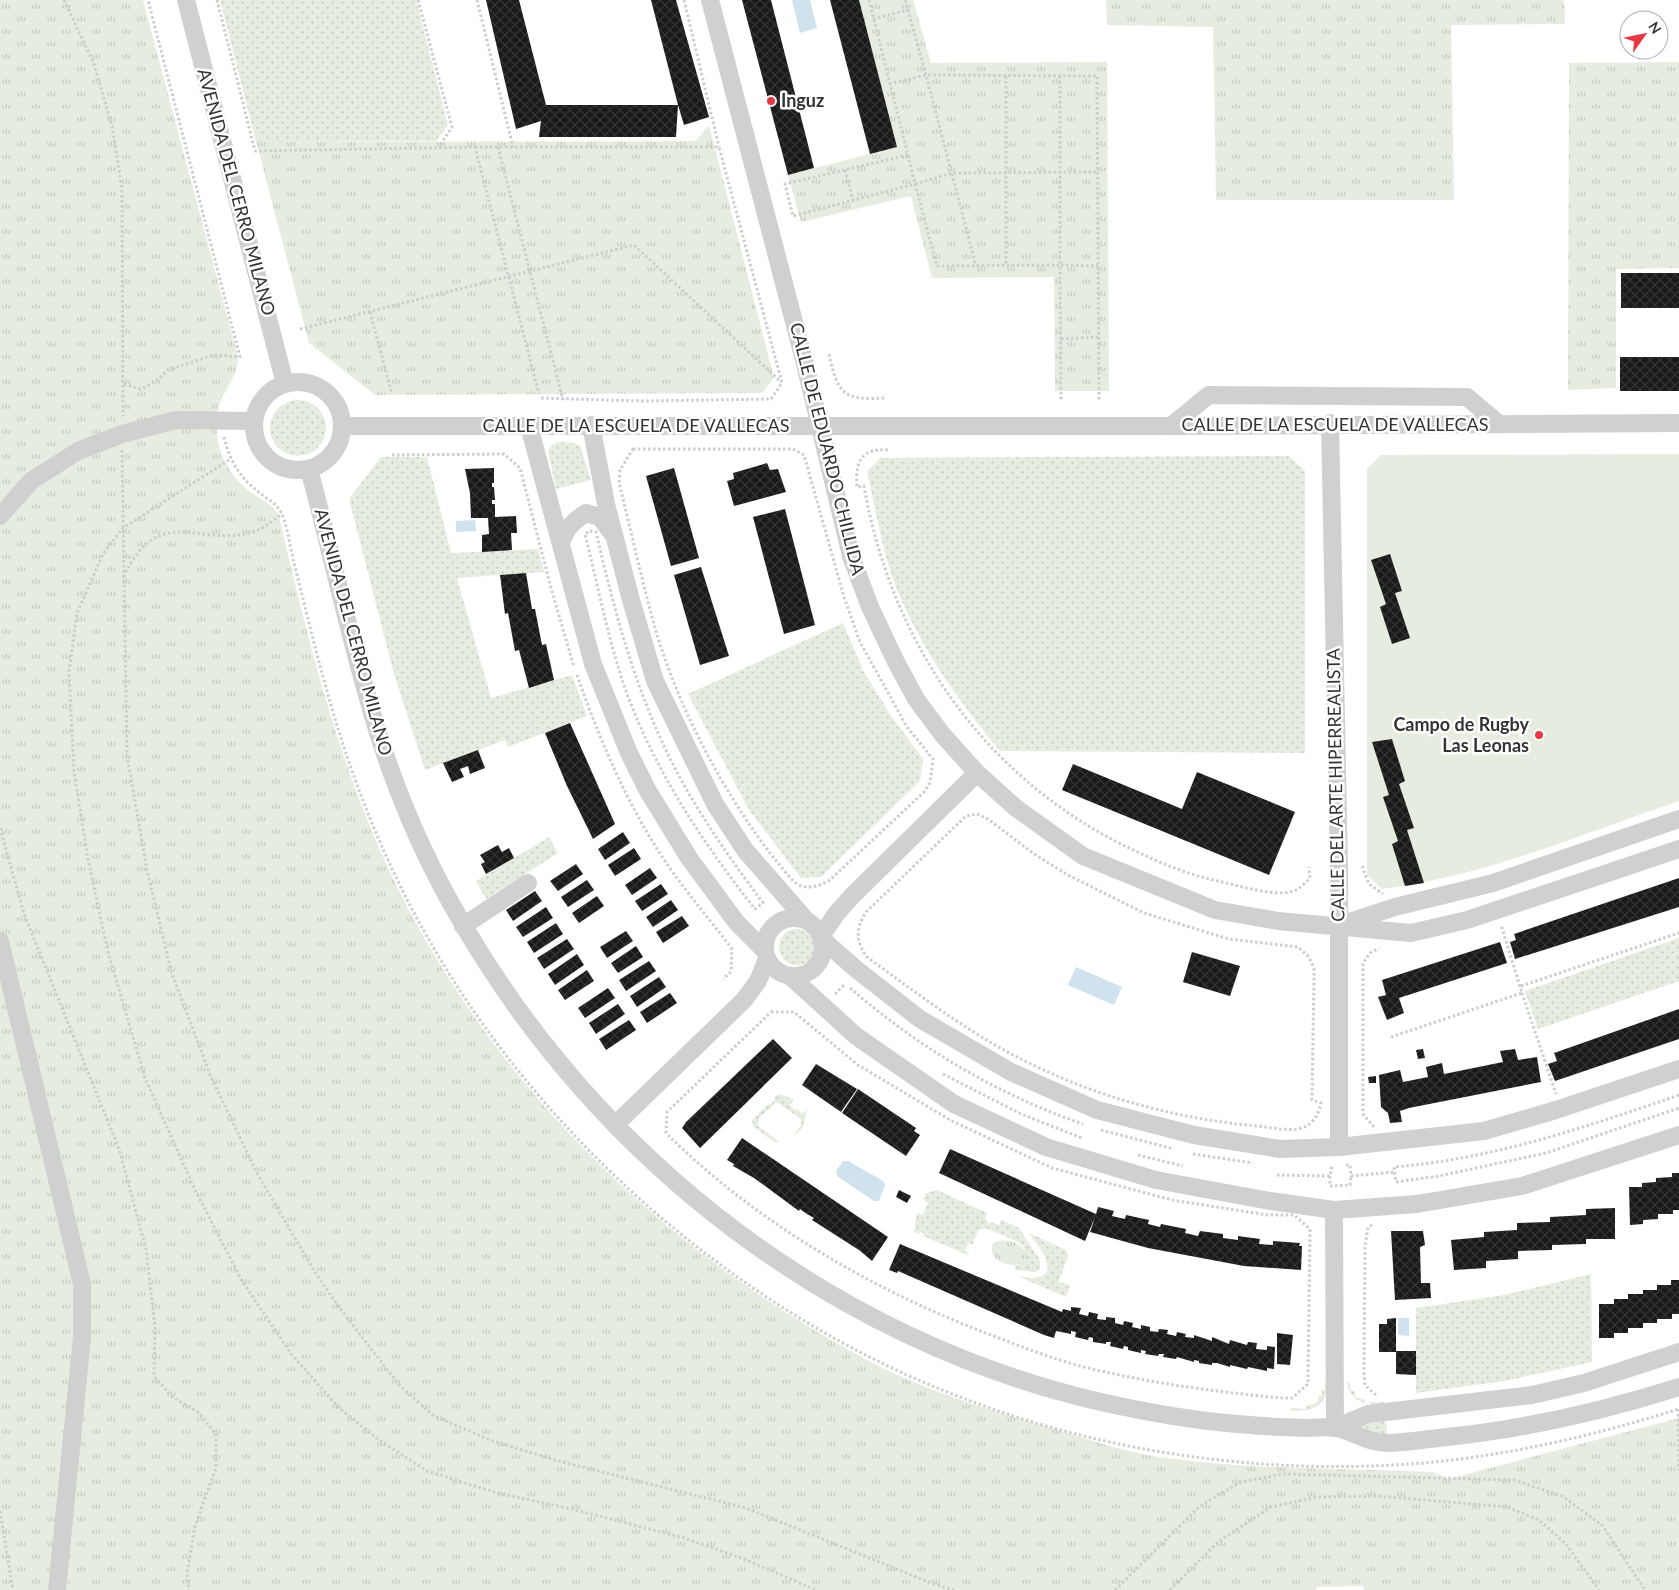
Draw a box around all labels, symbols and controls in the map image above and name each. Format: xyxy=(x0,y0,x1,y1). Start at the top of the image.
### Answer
north arrow xyxy=(1619,10,1669,60)
text: N xyxy=(1645,18,1665,37)
street label: AVENIDA DEL CERRO MILANO xyxy=(193,66,281,318)
place label: Inguz xyxy=(781,89,824,111)
marker: Inguz xyxy=(765,95,777,107)
street label: CALLE DE EDUARDO CHILLIDA xyxy=(786,320,870,578)
street label: CALLE DE LA ESCUELA DE VALLECAS xyxy=(1181,413,1489,435)
street label: CALLE DE LA ESCUELA DE VALLECAS xyxy=(482,414,790,436)
street label: AVENIDA DEL CERRO MILANO xyxy=(310,506,398,758)
street label: CALLE DEL ARTE HIPERREALISTA xyxy=(1322,647,1348,922)
place label: Campo de Rugby Las Leonas xyxy=(1393,713,1530,756)
marker: Campo de Rugby Las Leonas xyxy=(1533,729,1545,741)

